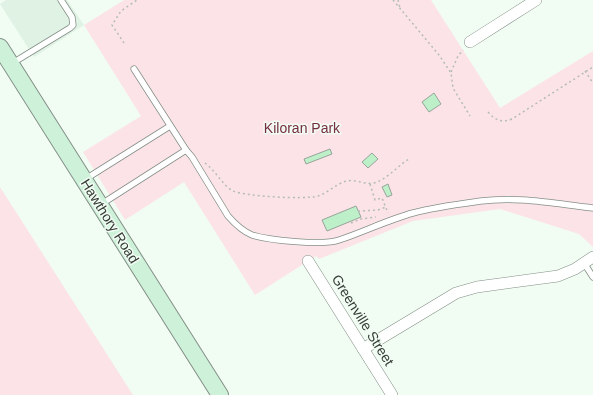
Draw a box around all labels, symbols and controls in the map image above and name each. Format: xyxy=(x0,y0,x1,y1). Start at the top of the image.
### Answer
park label: Kiloran Park xyxy=(264,120,341,136)
street label: Hawthory Road xyxy=(78,176,142,266)
street label: Greenville Street xyxy=(329,272,397,369)

